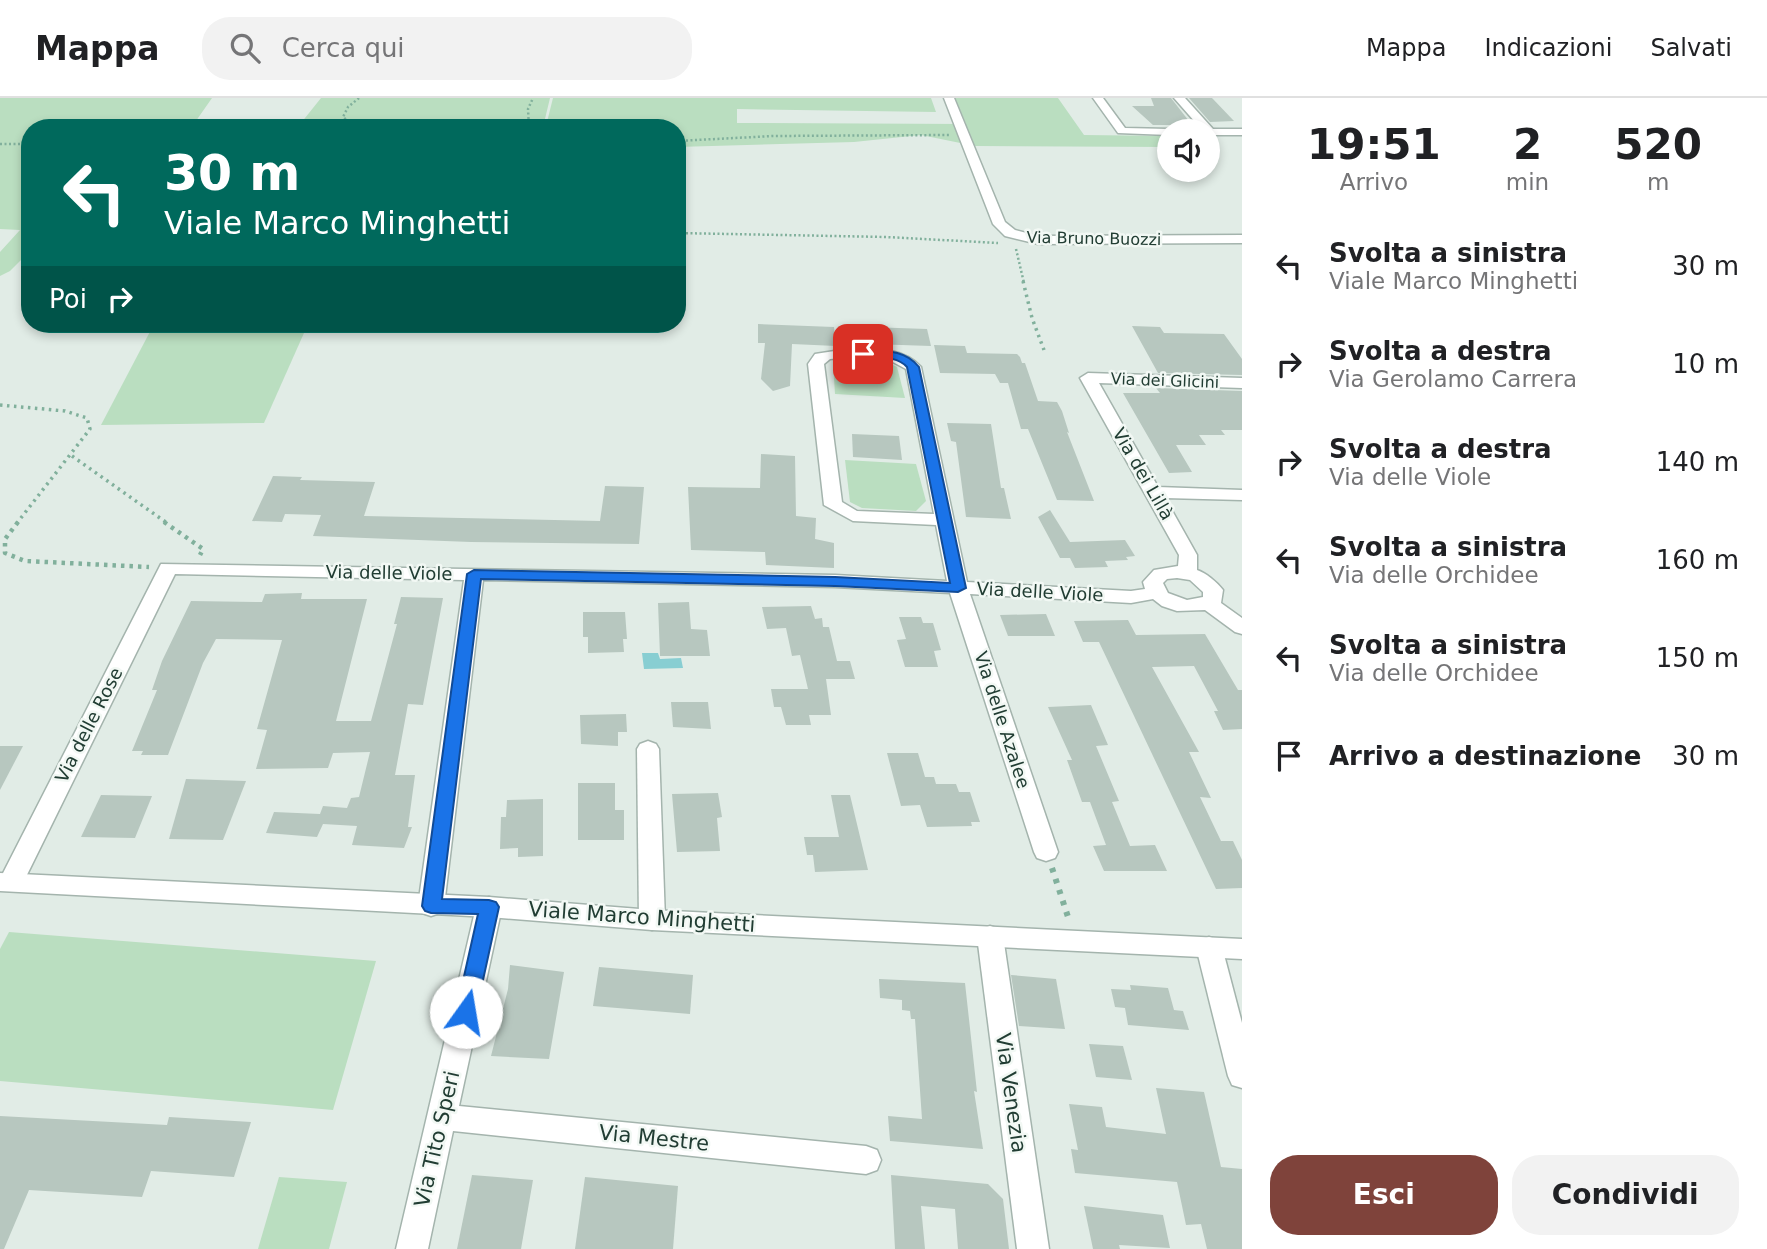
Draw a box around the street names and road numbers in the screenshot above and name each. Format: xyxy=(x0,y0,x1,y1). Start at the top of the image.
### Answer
street label: Via Bruno Buozzi xyxy=(1026,228,1162,249)
street label: Via dei Glicini xyxy=(1110,369,1220,392)
street label: Via dei Lillà xyxy=(1109,424,1178,524)
street label: Via delle Viole xyxy=(325,561,453,584)
street label: Via delle Viole xyxy=(976,578,1104,605)
street label: Via delle Azalee xyxy=(970,649,1035,791)
street label: Via delle Rose xyxy=(51,664,127,786)
street label: Viale Marco Minghetti xyxy=(528,897,756,937)
street label: Via Venezia xyxy=(991,1031,1031,1155)
street label: Via Tito Speri xyxy=(410,1069,464,1209)
street label: Via Mestre xyxy=(598,1120,710,1156)

